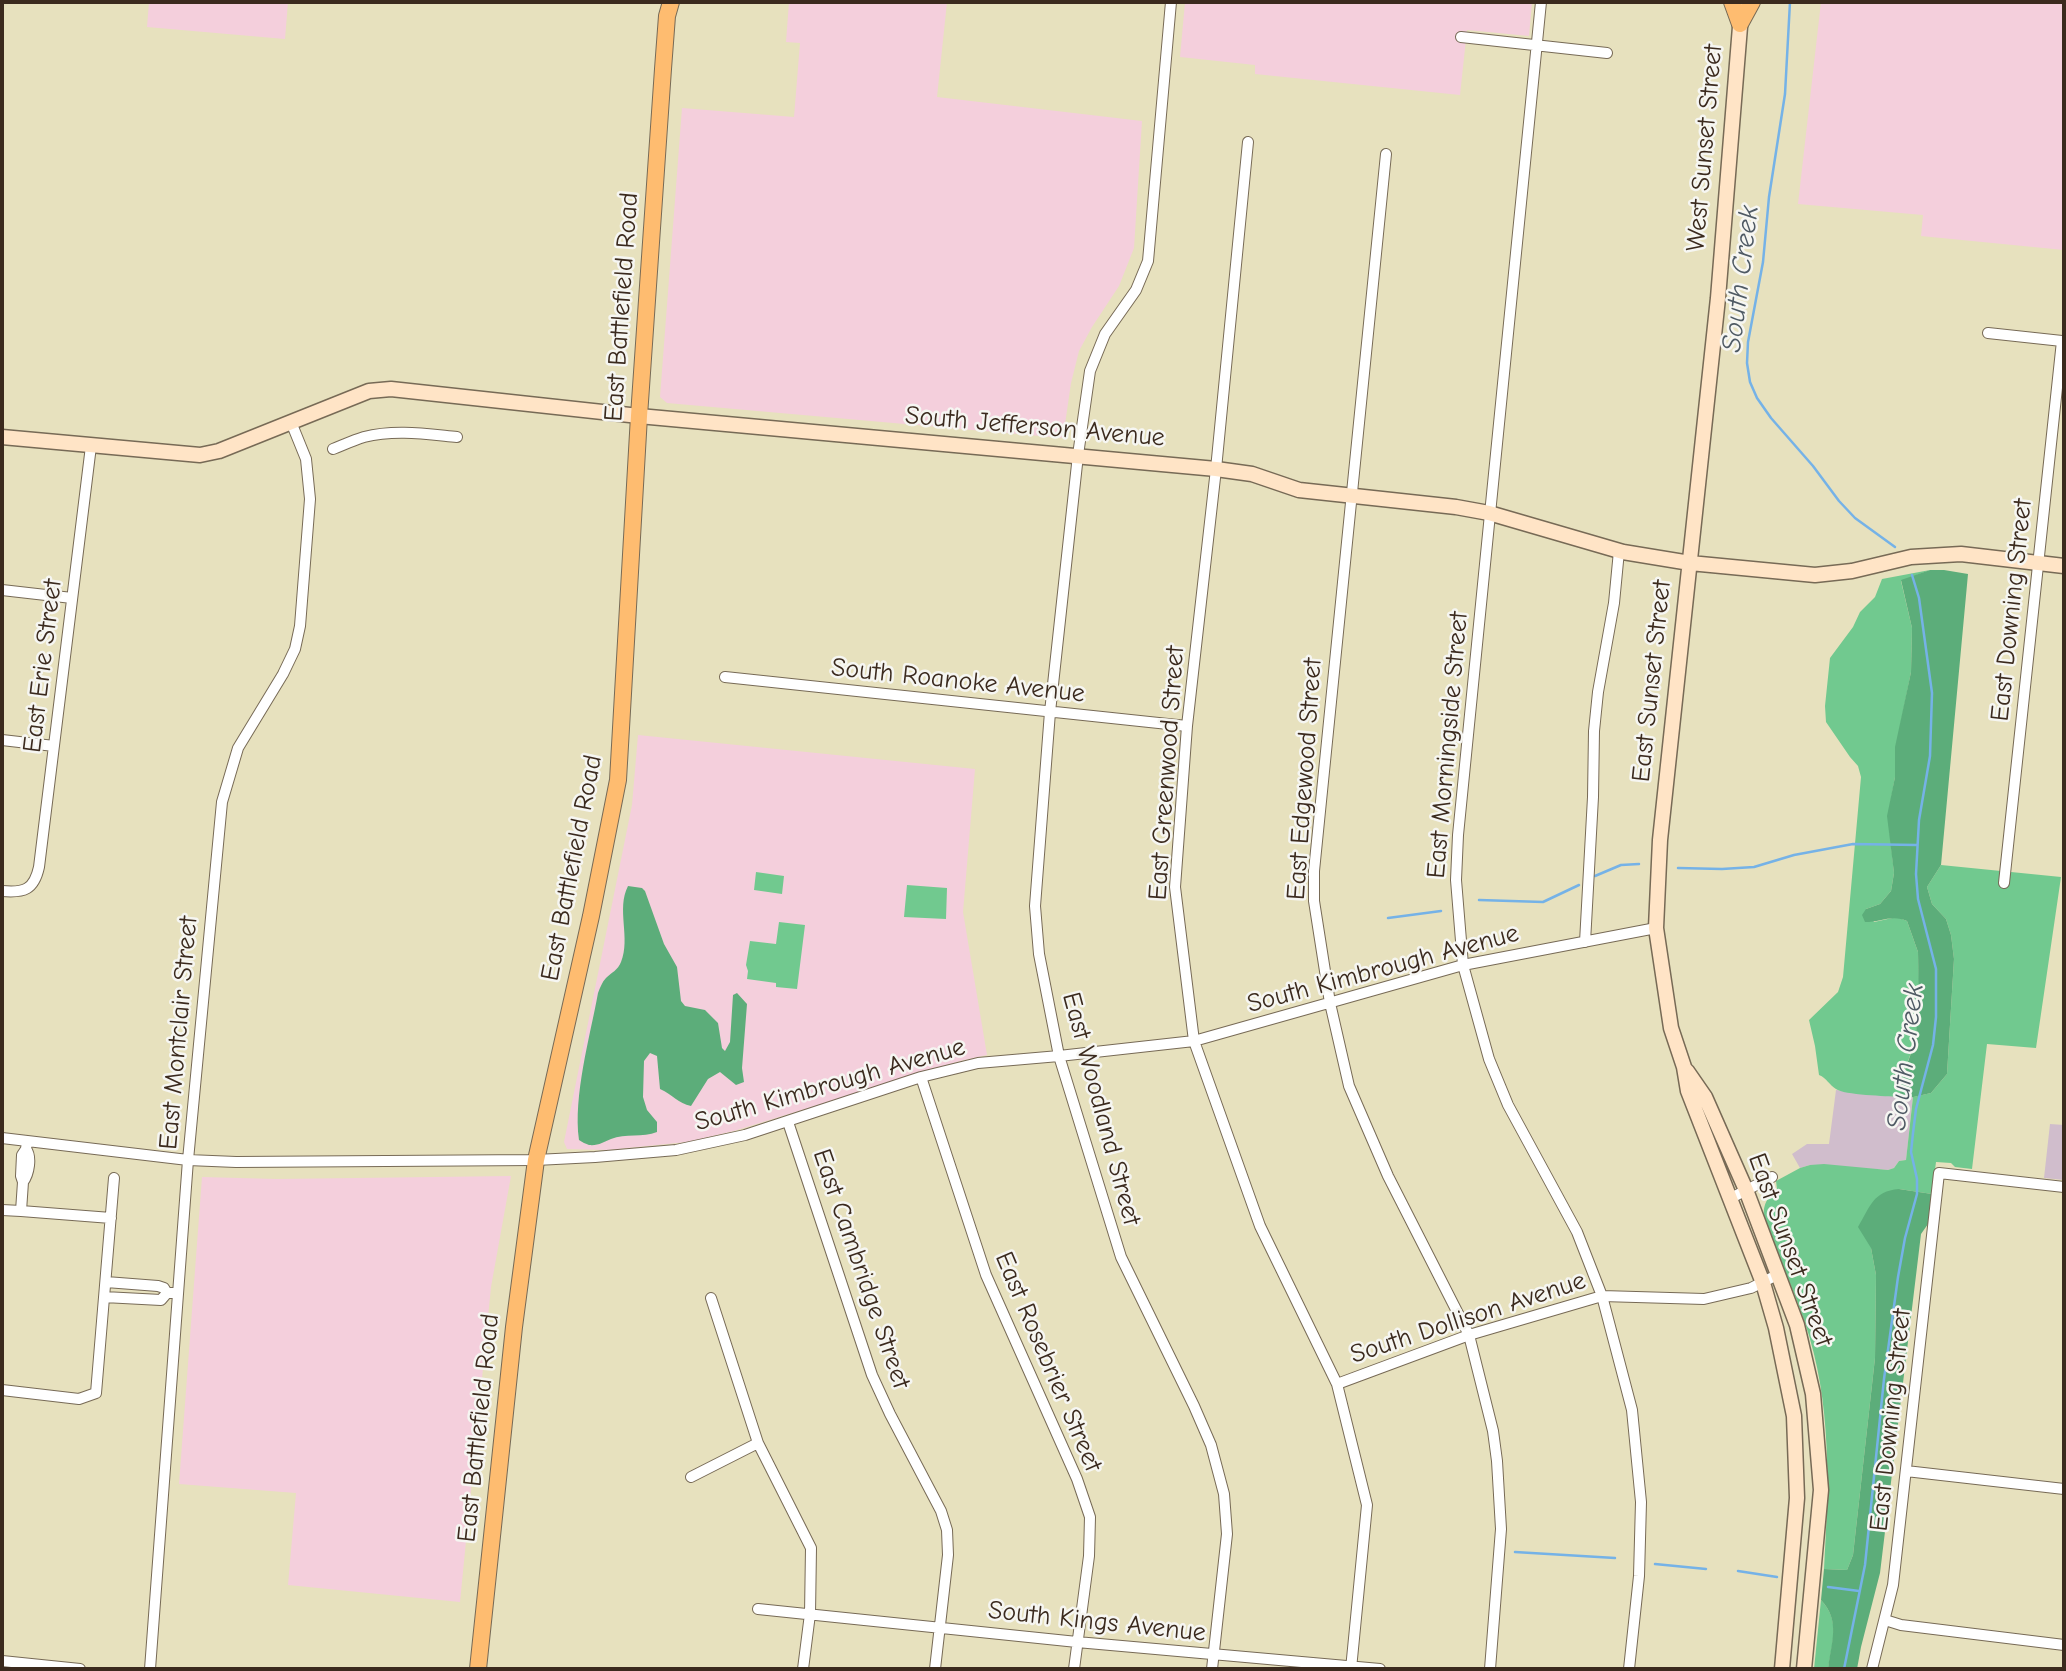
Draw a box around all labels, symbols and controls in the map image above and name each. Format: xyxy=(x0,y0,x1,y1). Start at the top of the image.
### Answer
street label: West Sunset Street xyxy=(1680,43,1730,253)
street label: East Battlefield Road xyxy=(598,191,646,423)
water label: South Creek xyxy=(1715,204,1767,354)
street label: South Jefferson Avenue xyxy=(904,400,1166,454)
street label: East Downing Street xyxy=(1985,497,2039,723)
street label: East Erie Street xyxy=(17,577,69,755)
street label: East Sunset Street xyxy=(1626,578,1678,784)
street label: East Morningside Street xyxy=(1421,610,1475,880)
street label: East Greenwood Street xyxy=(1143,645,1191,901)
street label: South Roanoke Avenue xyxy=(830,652,1086,710)
street label: East Edgewood Street xyxy=(1281,657,1329,901)
street label: East Battlefield Road xyxy=(535,752,609,984)
street label: East Montclair Street xyxy=(153,915,205,1151)
street label: South Kimbrough Avenue xyxy=(1244,918,1522,1020)
water label: South Creek xyxy=(1880,982,1932,1132)
street label: East Woodland Street xyxy=(1055,989,1147,1229)
street label: South Kimbrough Avenue xyxy=(691,1031,969,1139)
street label: East Cambridge Street xyxy=(805,1145,917,1393)
street label: East Sunset Street xyxy=(1741,1149,1839,1351)
street label: East Rosebrier Street xyxy=(988,1247,1108,1477)
street label: South Dollison Avenue xyxy=(1346,1265,1590,1371)
street label: East Downing Street xyxy=(1864,1307,1918,1533)
street label: East Battlefield Road xyxy=(451,1312,507,1544)
street label: South Kings Avenue xyxy=(987,1595,1207,1649)

